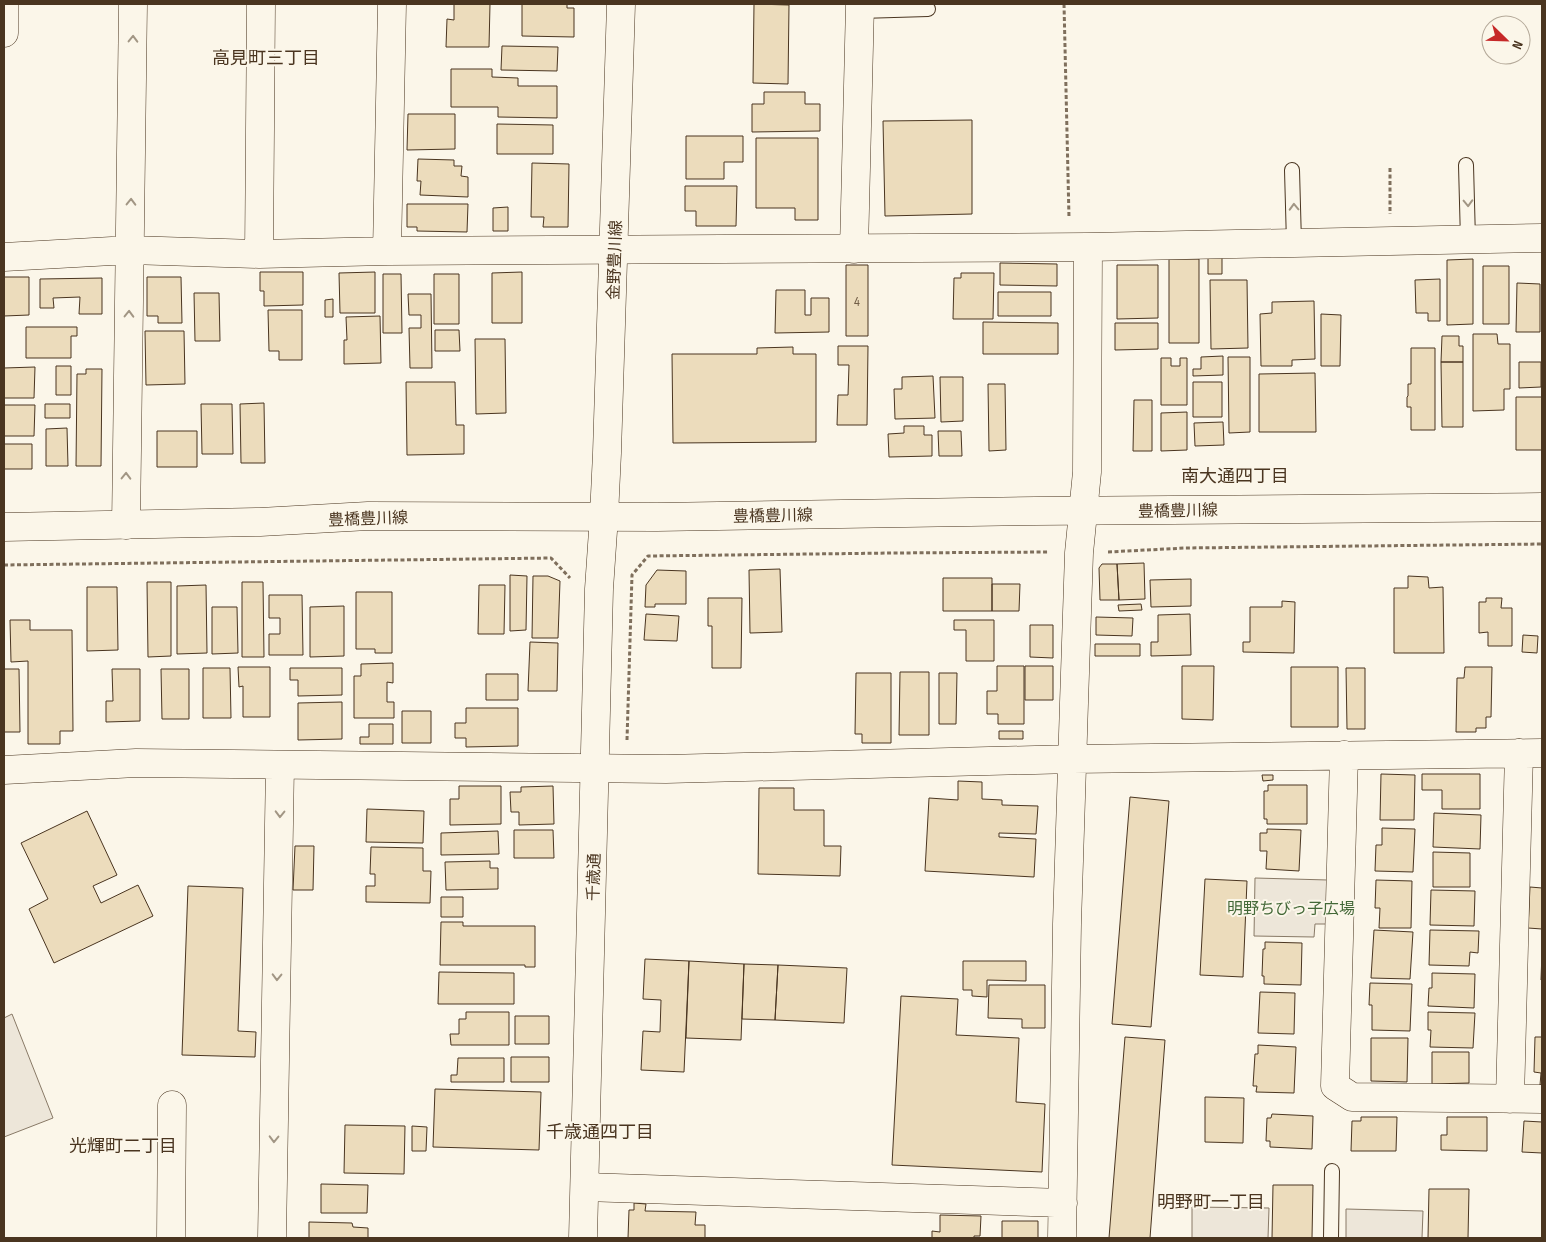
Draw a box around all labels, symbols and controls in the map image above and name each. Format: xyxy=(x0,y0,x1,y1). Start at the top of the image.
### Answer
north arrow xyxy=(1481,15,1531,65)
one-way arrow xyxy=(128,35,138,42)
text: N xyxy=(1508,38,1527,52)
district label: 高見町三丁目 xyxy=(212,48,320,69)
one-way arrow xyxy=(125,197,136,205)
one-way arrow xyxy=(1462,199,1473,207)
one-way arrow xyxy=(1288,203,1299,211)
street label: 金野豊川線 xyxy=(605,220,626,300)
house number: 4 xyxy=(854,293,860,310)
one-way arrow xyxy=(124,309,134,317)
district label: 南大通四丁目 xyxy=(1181,466,1289,487)
one-way arrow xyxy=(121,472,131,480)
street label: 豊橋豊川線 xyxy=(1138,501,1218,522)
street label: 豊橋豊川線 xyxy=(733,506,813,527)
street label: 豊橋豊川線 xyxy=(328,509,408,530)
one-way arrow xyxy=(274,810,285,818)
street label: 千歳通 xyxy=(584,853,605,901)
park label: 明野ちびっ子広場 xyxy=(1227,900,1355,919)
one-way arrow xyxy=(272,973,282,981)
district label: 千歳通四丁目 xyxy=(546,1122,654,1143)
district label: 光輝町二丁目 xyxy=(69,1136,177,1157)
one-way arrow xyxy=(269,1136,279,1143)
district label: 明野町一丁目 xyxy=(1157,1192,1265,1213)

